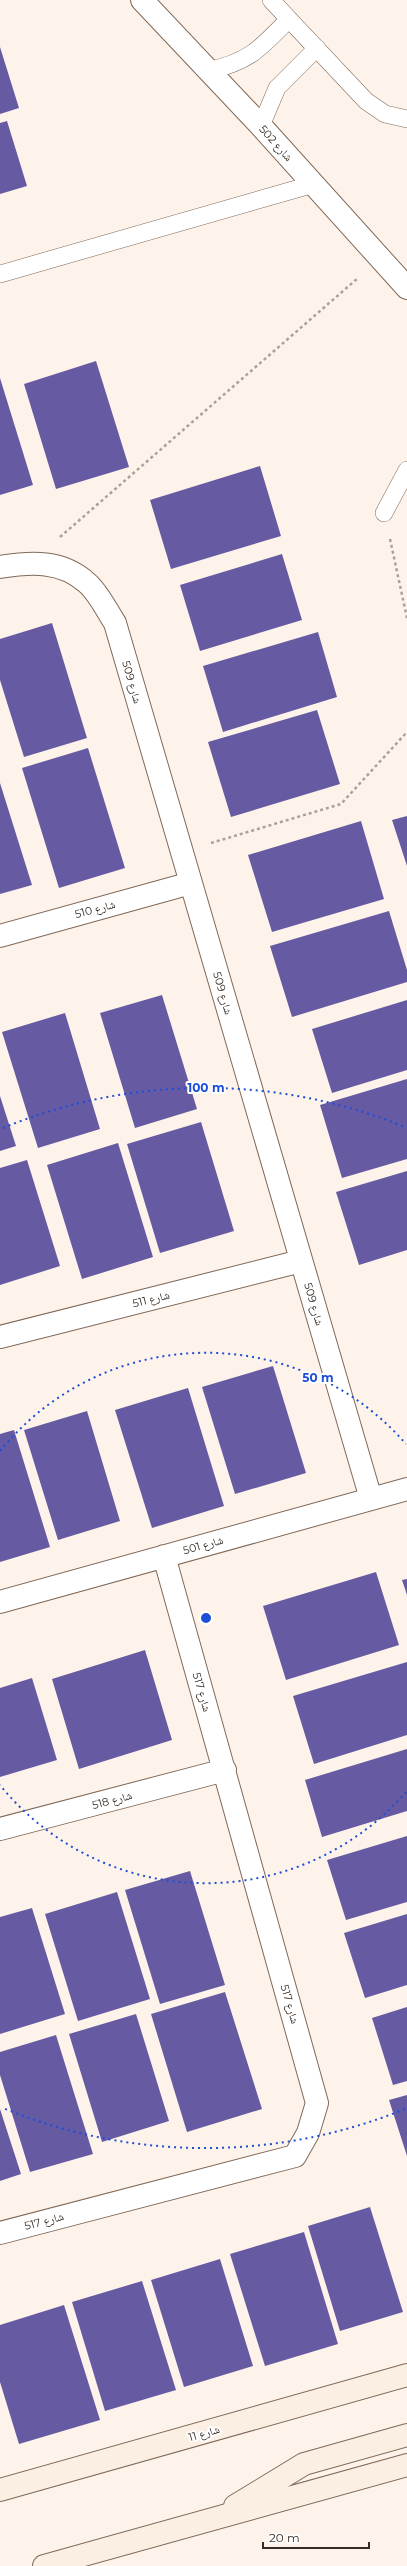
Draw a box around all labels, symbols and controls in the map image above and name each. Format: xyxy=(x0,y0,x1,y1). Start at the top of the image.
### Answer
street label: شارع 502 xyxy=(256,122,296,164)
street label: شارع 509 xyxy=(119,659,145,705)
street label: شارع 510 xyxy=(73,897,117,921)
street label: شارع 509 xyxy=(210,970,236,1016)
text: 100 m xyxy=(188,1080,224,1095)
street label: شارع 509 xyxy=(301,1281,327,1327)
street label: شارع 511 xyxy=(131,1288,171,1310)
text: 50 m xyxy=(302,1370,334,1385)
street label: شارع 501 xyxy=(181,1533,225,1557)
centre of rings xyxy=(199,1611,213,1625)
street label: شارع 517 xyxy=(190,1671,214,1713)
street label: شارع 518 xyxy=(90,1788,134,1812)
street label: شارع 517 xyxy=(278,1983,302,2025)
street label: شارع 517 xyxy=(23,2209,65,2233)
street label: شارع 11 xyxy=(187,2422,221,2444)
scale bar xyxy=(263,2524,369,2550)
text: 20 m xyxy=(269,2530,300,2545)

